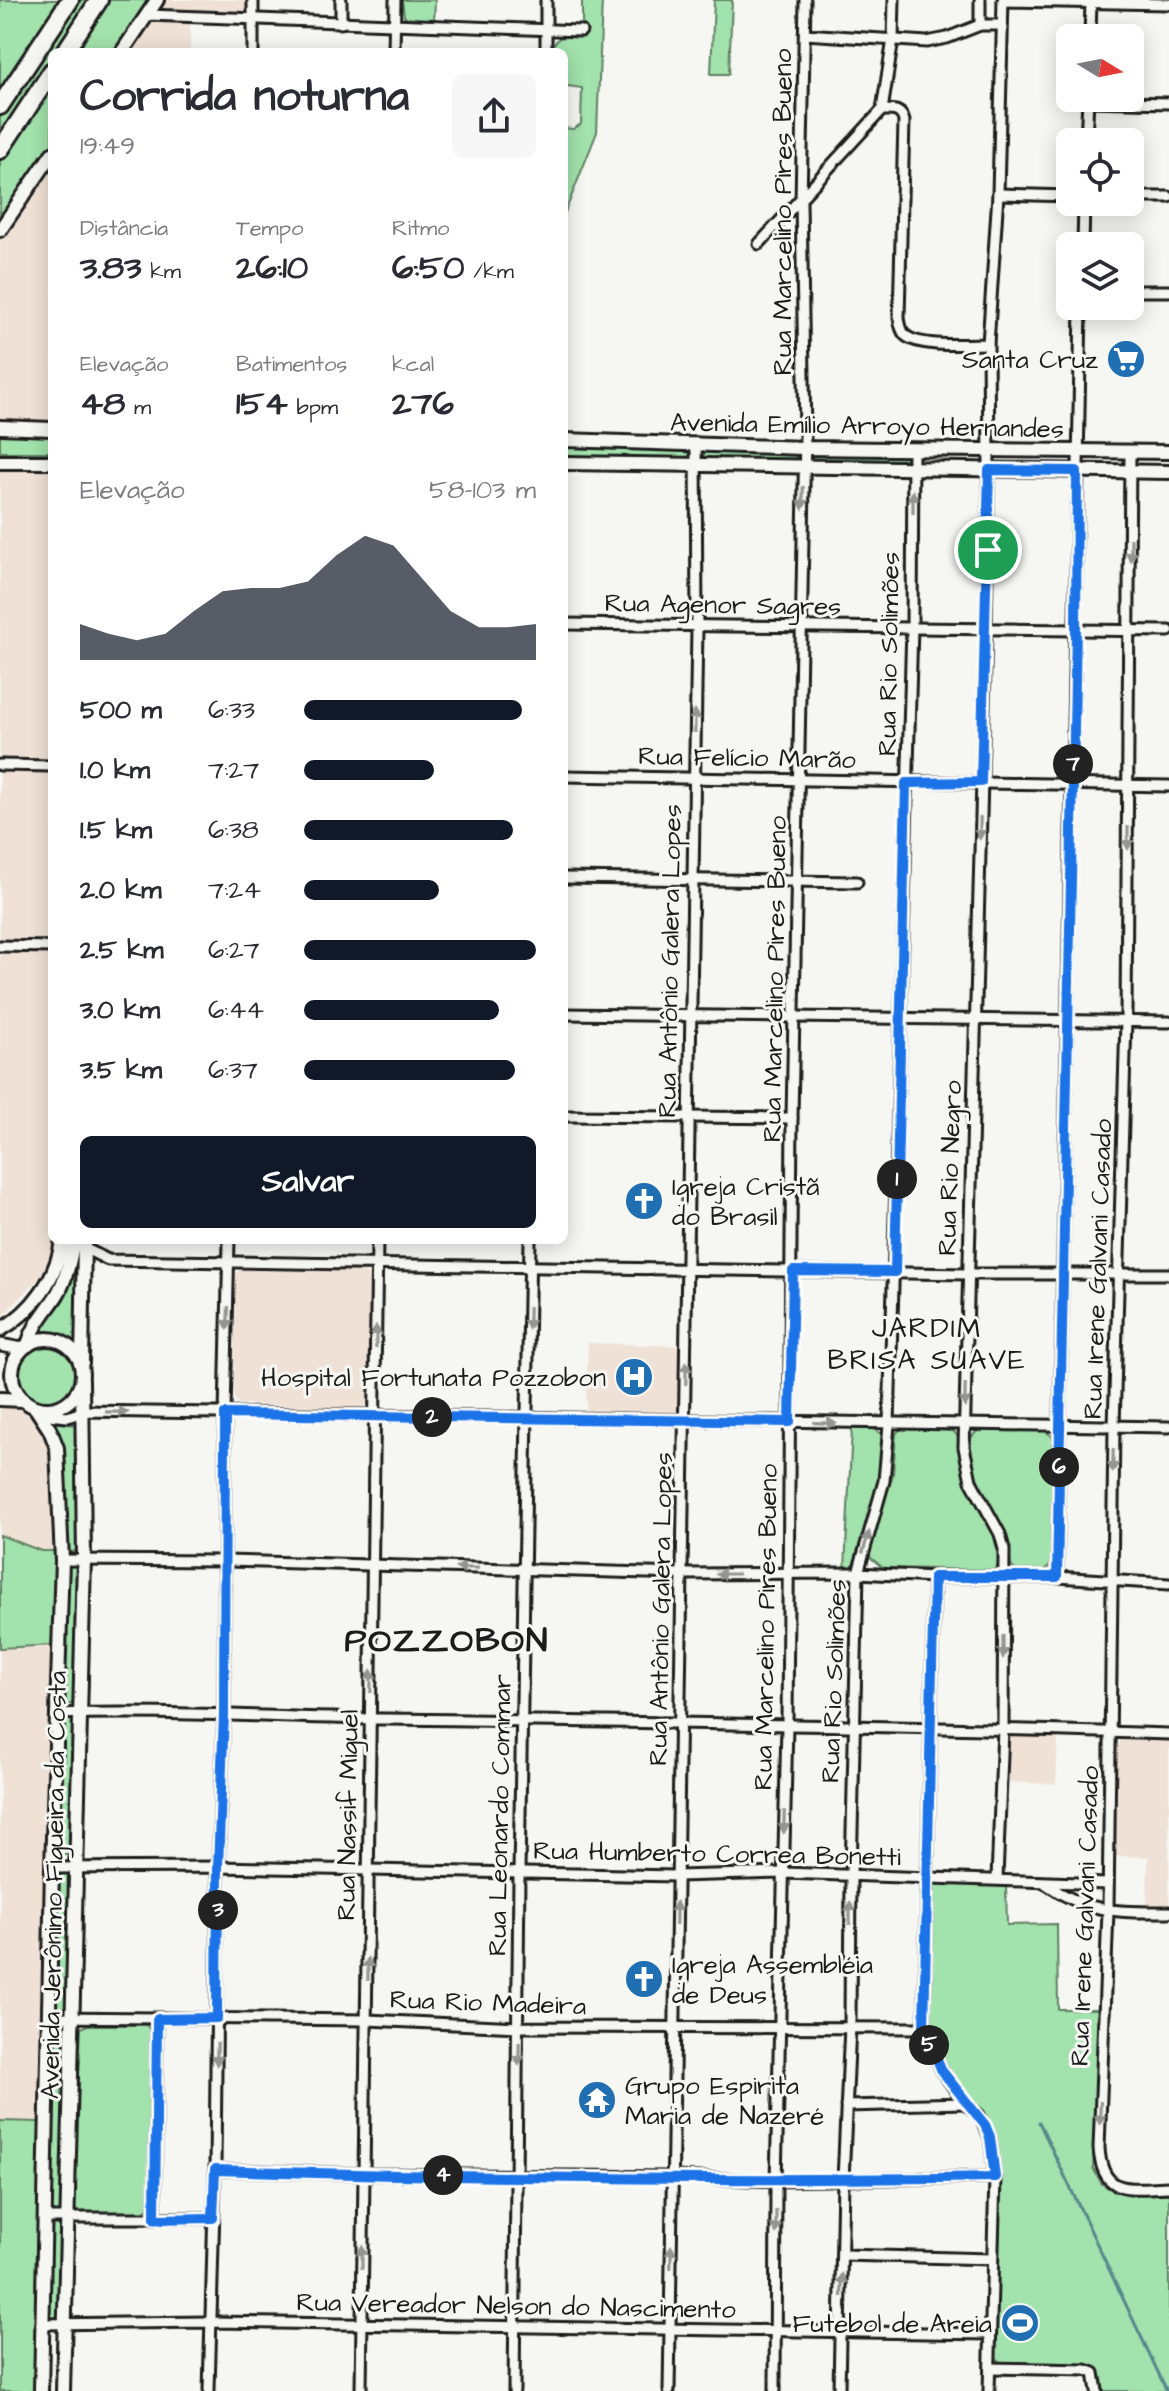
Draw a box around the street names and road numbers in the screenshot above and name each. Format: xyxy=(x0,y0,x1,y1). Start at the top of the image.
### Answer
street label: Rua Marcelino Pires Bueno xyxy=(765,48,801,375)
street label: Avenida Emílio Arroyo Hernandes xyxy=(670,405,1064,449)
street label: Rua Rio Solimões xyxy=(869,552,909,756)
street label: Rua Agenor Sagres xyxy=(604,585,842,627)
street label: Rua Felício Marão xyxy=(638,738,857,778)
street label: Rua Antônio Galera Lopes xyxy=(649,804,691,1118)
street label: Rua Marcelino Pires Bueno xyxy=(754,815,796,1143)
street label: Rua Rio Negro xyxy=(929,1079,973,1256)
street label: Rua Irene Galvani Casado xyxy=(1075,1118,1121,1420)
street label: Rua Antônio Galera Lopes xyxy=(640,1452,682,1766)
street label: Rua Marcelino Pires Bueno xyxy=(745,1463,787,1791)
street label: Rua Rio Solimões xyxy=(812,1578,856,1784)
street label: Avenida Jerônimo Figueira da Costa xyxy=(32,1671,78,2100)
street label: Rua Leonardo Commar xyxy=(480,1674,520,1956)
street label: Rua Nassif Miguel xyxy=(328,1709,370,1921)
street label: Rua Irene Galvani Casado xyxy=(1062,1765,1108,2067)
street label: Rua Humberto Correa Bonetti xyxy=(533,1833,901,1875)
street label: Rua Rio Madeira xyxy=(389,1982,587,2024)
street label: Rua Vereador Nelson do Nascimento xyxy=(296,2284,736,2328)

